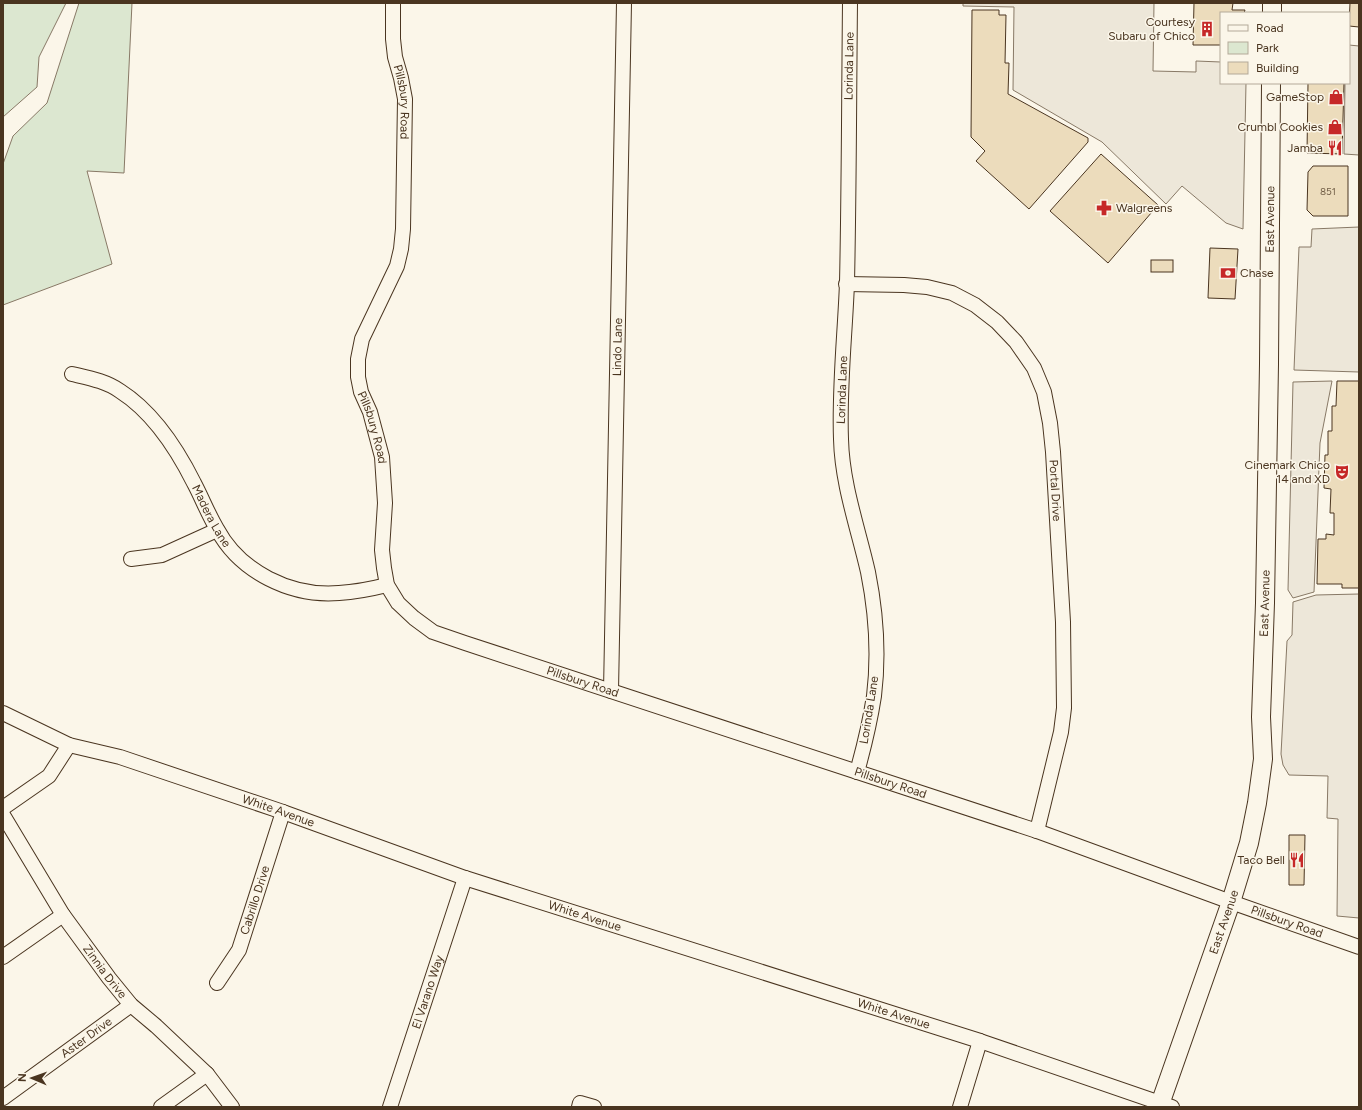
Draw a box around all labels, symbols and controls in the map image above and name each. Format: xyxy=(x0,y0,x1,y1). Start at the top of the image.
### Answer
legend xyxy=(1220,12,1350,84)
place label: Courtesy Subaru of Chico xyxy=(1108,15,1196,43)
building icon: Courtesy Subaru of Chico xyxy=(1198,20,1216,38)
text: Road xyxy=(1256,21,1284,35)
street label: Lorinda Lane xyxy=(841,31,857,100)
text: Park xyxy=(1256,41,1279,55)
text: Building xyxy=(1256,61,1299,75)
street label: Pillsbury Road xyxy=(391,63,412,139)
shop icon: GameStop xyxy=(1327,88,1345,106)
place label: GameStop xyxy=(1266,90,1324,104)
shop icon: Crumbl Cookies xyxy=(1326,118,1344,136)
place label: Crumbl Cookies xyxy=(1237,120,1323,134)
restaurant icon: Jamba xyxy=(1326,139,1344,157)
place label: Jamba xyxy=(1287,141,1323,155)
street label: East Avenue xyxy=(1263,185,1277,253)
house number: 851 xyxy=(1320,185,1336,198)
pharmacy icon: Walgreens xyxy=(1095,199,1113,217)
place label: Walgreens xyxy=(1116,201,1173,215)
bank icon: Chase xyxy=(1219,264,1237,282)
place label: Chase xyxy=(1240,266,1274,280)
street label: Lindo Lane xyxy=(610,317,625,376)
street label: Lorinda Lane xyxy=(834,355,850,424)
street label: Pillsbury Road xyxy=(355,389,389,464)
place label: Cinemark Chico 14 and XD xyxy=(1245,458,1330,486)
street label: Portal Drive xyxy=(1046,459,1064,522)
theatre icon: Cinemark Chico 14 and XD xyxy=(1333,463,1351,481)
street label: Madera Lane xyxy=(189,483,234,550)
street label: East Avenue xyxy=(1257,569,1273,637)
street label: Pillsbury Road xyxy=(545,663,621,700)
street label: Lorinda Lane xyxy=(857,675,881,745)
street label: Pillsbury Road xyxy=(853,764,929,801)
street label: White Avenue xyxy=(240,792,317,830)
restaurant icon: Taco Bell xyxy=(1288,851,1306,869)
place label: Taco Bell xyxy=(1237,853,1285,867)
street label: Cabrillo Drive xyxy=(237,863,273,936)
street label: East Avenue xyxy=(1206,888,1241,956)
street label: White Avenue xyxy=(547,898,623,934)
street label: Pillsbury Road xyxy=(1249,903,1325,941)
street label: Zinnia Drive xyxy=(80,942,130,1001)
street label: El Varano Way xyxy=(409,953,446,1031)
street label: White Avenue xyxy=(855,996,932,1032)
street label: Aster Drive xyxy=(58,1014,115,1061)
north arrow xyxy=(12,1058,52,1098)
text: N xyxy=(16,1073,29,1082)

